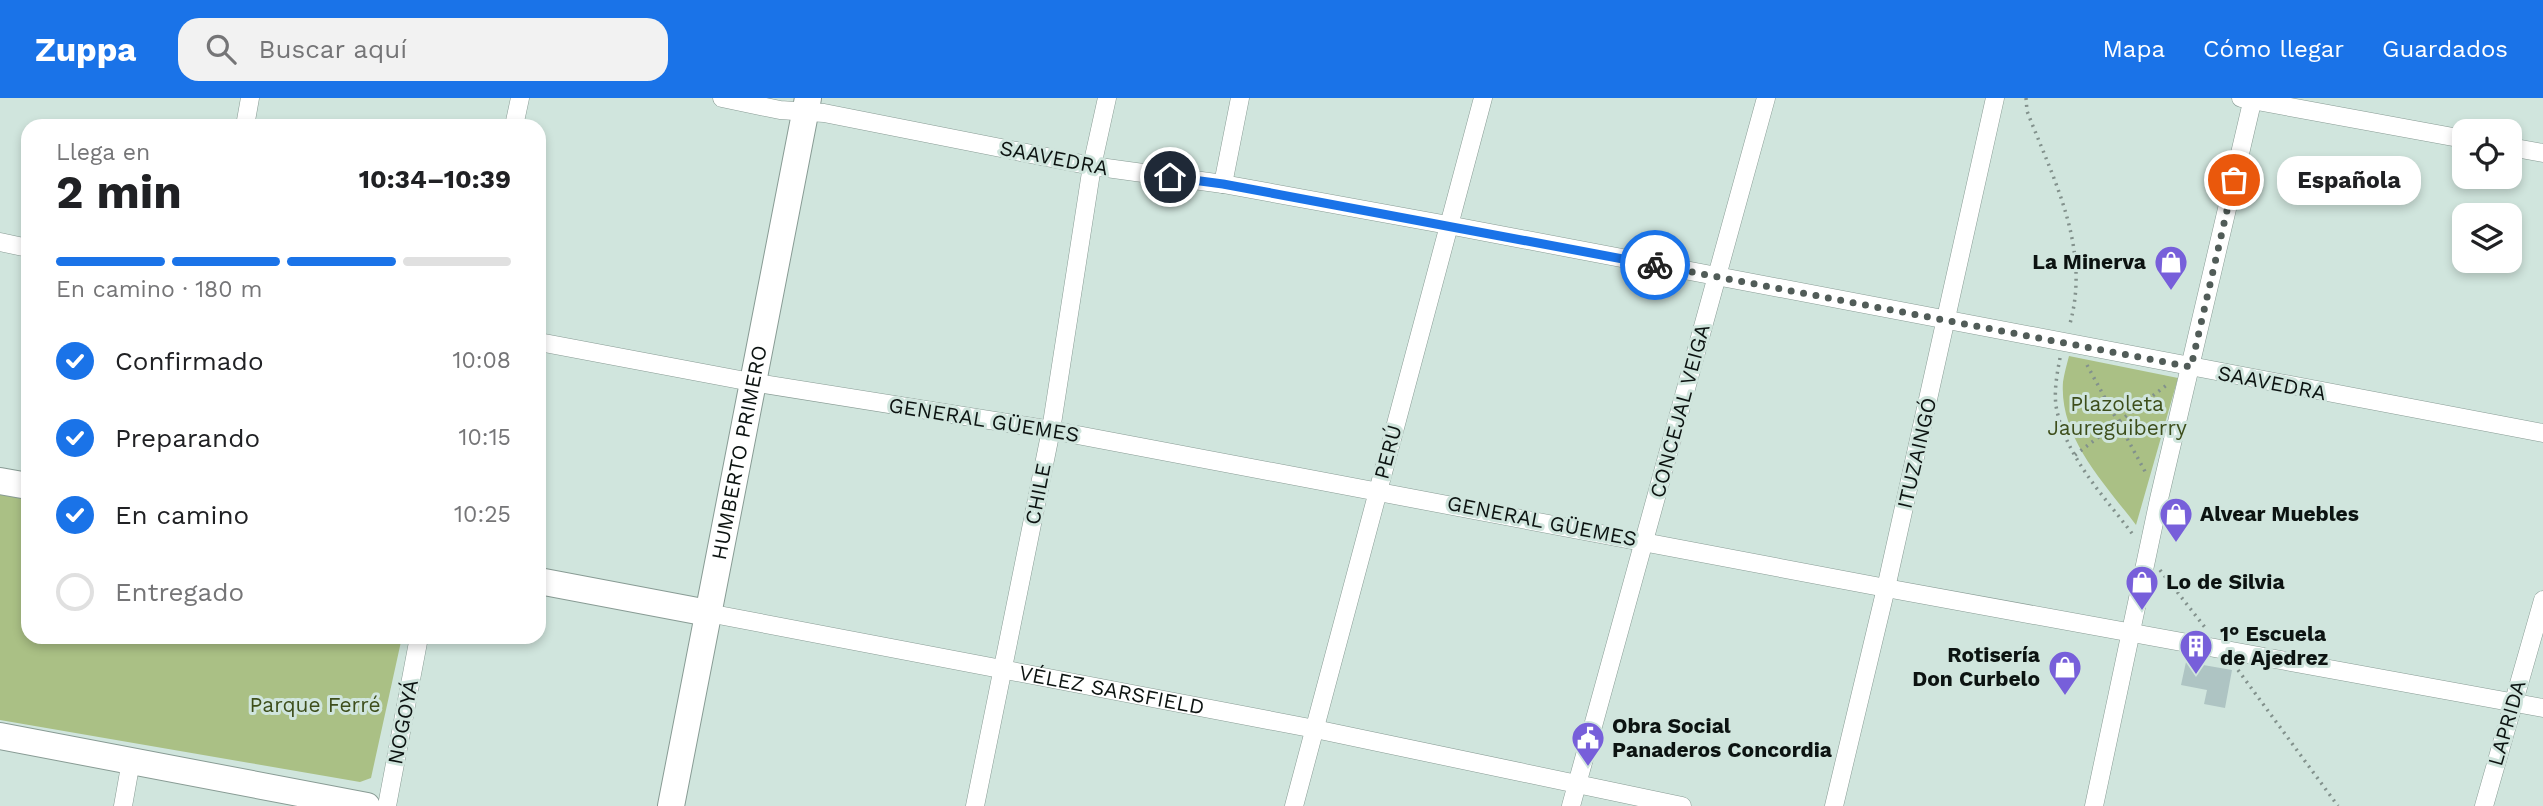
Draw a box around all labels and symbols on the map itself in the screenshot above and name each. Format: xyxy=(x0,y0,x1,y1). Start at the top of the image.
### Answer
street label: SAAVEDRA xyxy=(998,135,1110,180)
pin xyxy=(1140,147,1200,207)
pin xyxy=(2204,150,2264,210)
callout: Española xyxy=(2276,155,2420,204)
courier xyxy=(1620,230,1690,300)
shop icon: La Minerva xyxy=(2152,243,2190,292)
place label: La Minerva xyxy=(2032,249,2147,274)
street label: CONCEJAL VEIGA xyxy=(1644,321,1715,501)
street label: HUMBERTO PRIMERO xyxy=(706,343,772,562)
street label: SAAVEDRA xyxy=(2216,360,2328,405)
park label: Plazoleta Jaureguiberry xyxy=(2047,391,2187,440)
street label: GENERAL GÜEMES xyxy=(887,392,1081,447)
street label: ITUZAINGÓ xyxy=(1892,395,1941,511)
street label: PERÚ xyxy=(1368,422,1407,482)
street label: CHILE xyxy=(1019,461,1056,527)
street label: GENERAL GÜEMES xyxy=(1445,490,1639,551)
shop icon: Alvear Muebles xyxy=(2157,495,2195,544)
place label: Alvear Muebles xyxy=(2200,501,2359,526)
shop icon: Lo de Silvia xyxy=(2123,563,2161,612)
place label: Lo de Silvia xyxy=(2166,569,2285,594)
place label: 1° Escuela de Ajedrez xyxy=(2220,621,2329,670)
building icon: 1° Escuela de Ajedrez xyxy=(2177,627,2215,676)
place label: Rotisería Don Curbelo xyxy=(1912,642,2041,691)
shop icon: Rotisería Don Curbelo xyxy=(2046,648,2084,697)
street label: VÉLEZ SARSFIELD xyxy=(1017,660,1207,720)
street label: NOGOYÁ xyxy=(382,677,423,767)
street label: LAPRIDA xyxy=(2482,677,2531,769)
park label: Parque Ferré xyxy=(249,692,381,717)
place label: Obra Social Panaderos Concordia xyxy=(1612,713,1833,762)
public building icon: Obra Social Panaderos Concordia xyxy=(1569,719,1607,768)

